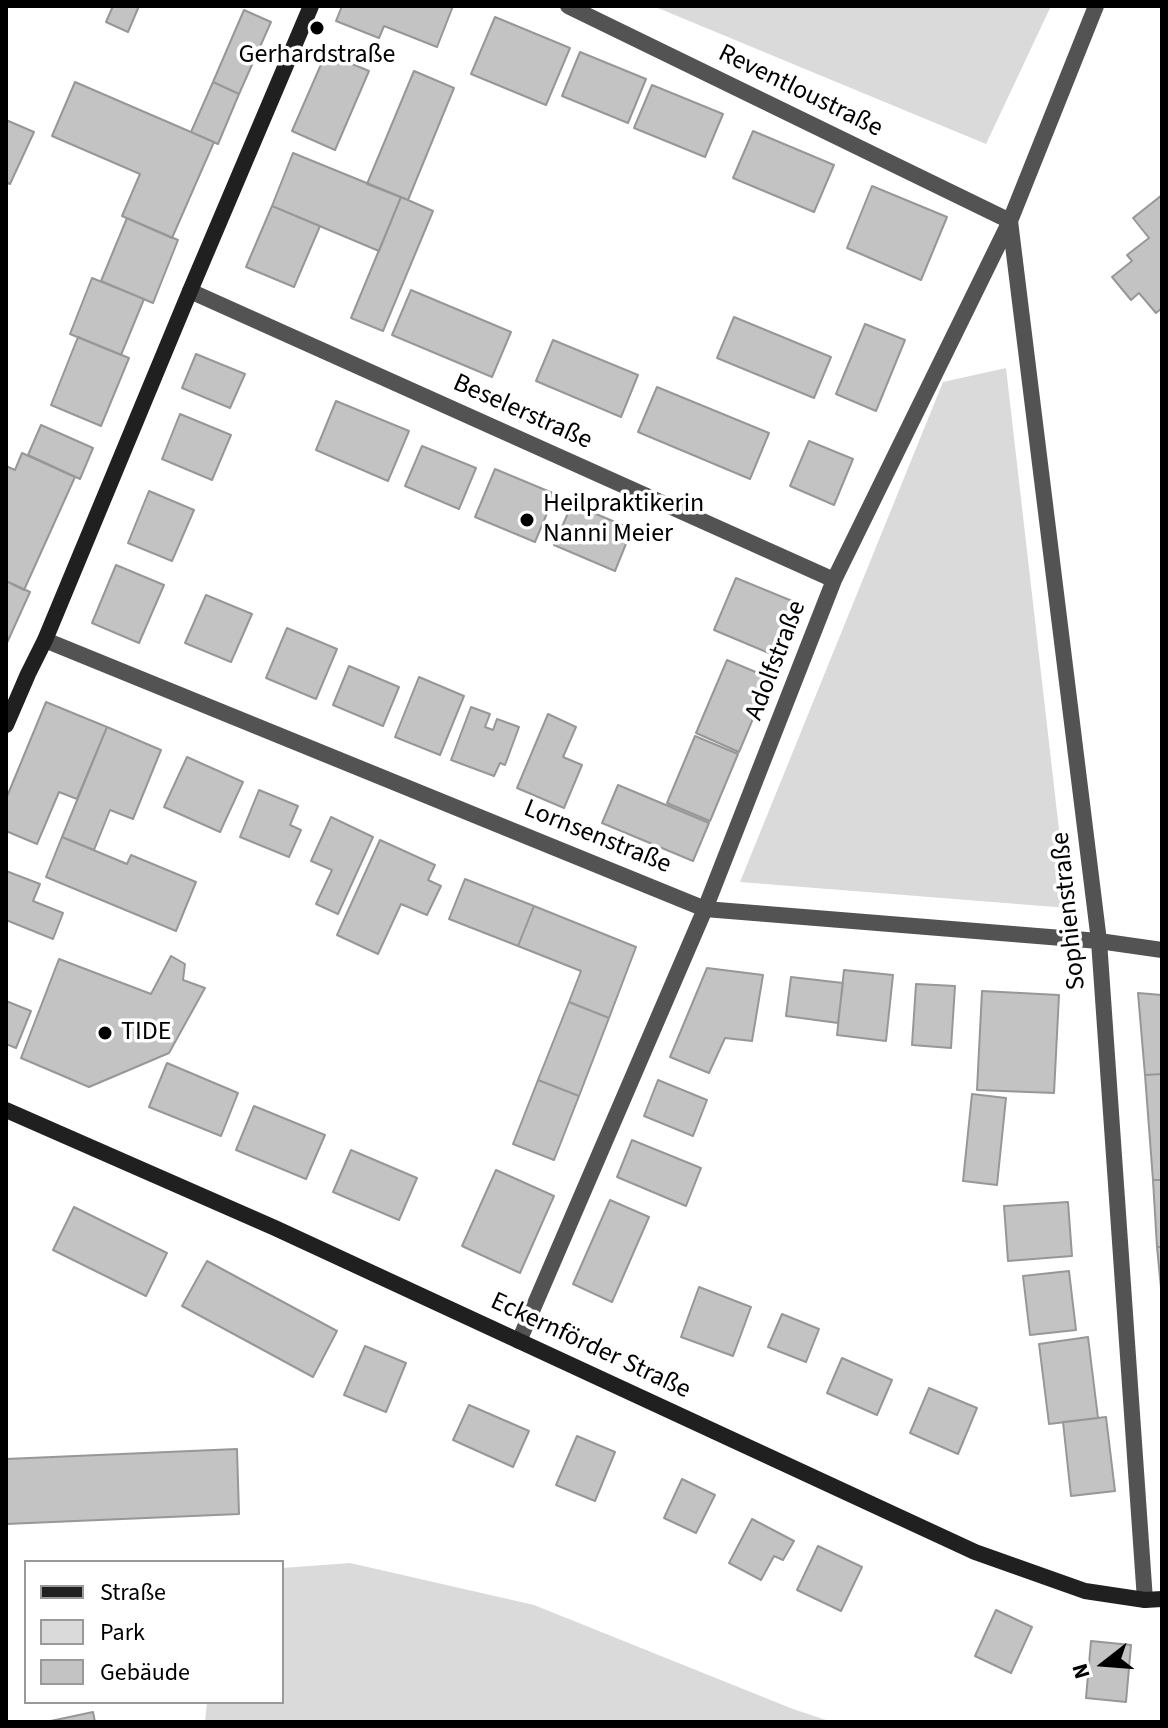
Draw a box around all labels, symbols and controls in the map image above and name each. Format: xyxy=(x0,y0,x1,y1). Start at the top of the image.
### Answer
marker: Gerhardstraße xyxy=(308,19,326,37)
street label: Reventloustraße xyxy=(713,39,887,145)
place label: Gerhardstraße xyxy=(239,40,395,72)
street label: Beselerstraße xyxy=(448,368,596,458)
place label: Heilpraktikerin Nanni Meier xyxy=(543,489,704,550)
marker: Heilpraktikerin Nanni Meier xyxy=(518,511,536,529)
street label: Adolfstraße xyxy=(740,597,814,725)
street label: Lornsenstraße xyxy=(519,794,675,882)
street label: Sophienstraße xyxy=(1046,830,1094,992)
place label: TIDE xyxy=(121,1017,171,1049)
marker: TIDE xyxy=(96,1024,114,1042)
street label: Eckernförder Straße xyxy=(485,1287,695,1407)
legend xyxy=(24,1560,284,1704)
text: Straße xyxy=(100,1575,166,1610)
text: Park xyxy=(100,1615,145,1650)
north arrow xyxy=(1064,1624,1144,1704)
text: Gebäude xyxy=(100,1655,190,1690)
text: N xyxy=(1064,1659,1098,1683)

